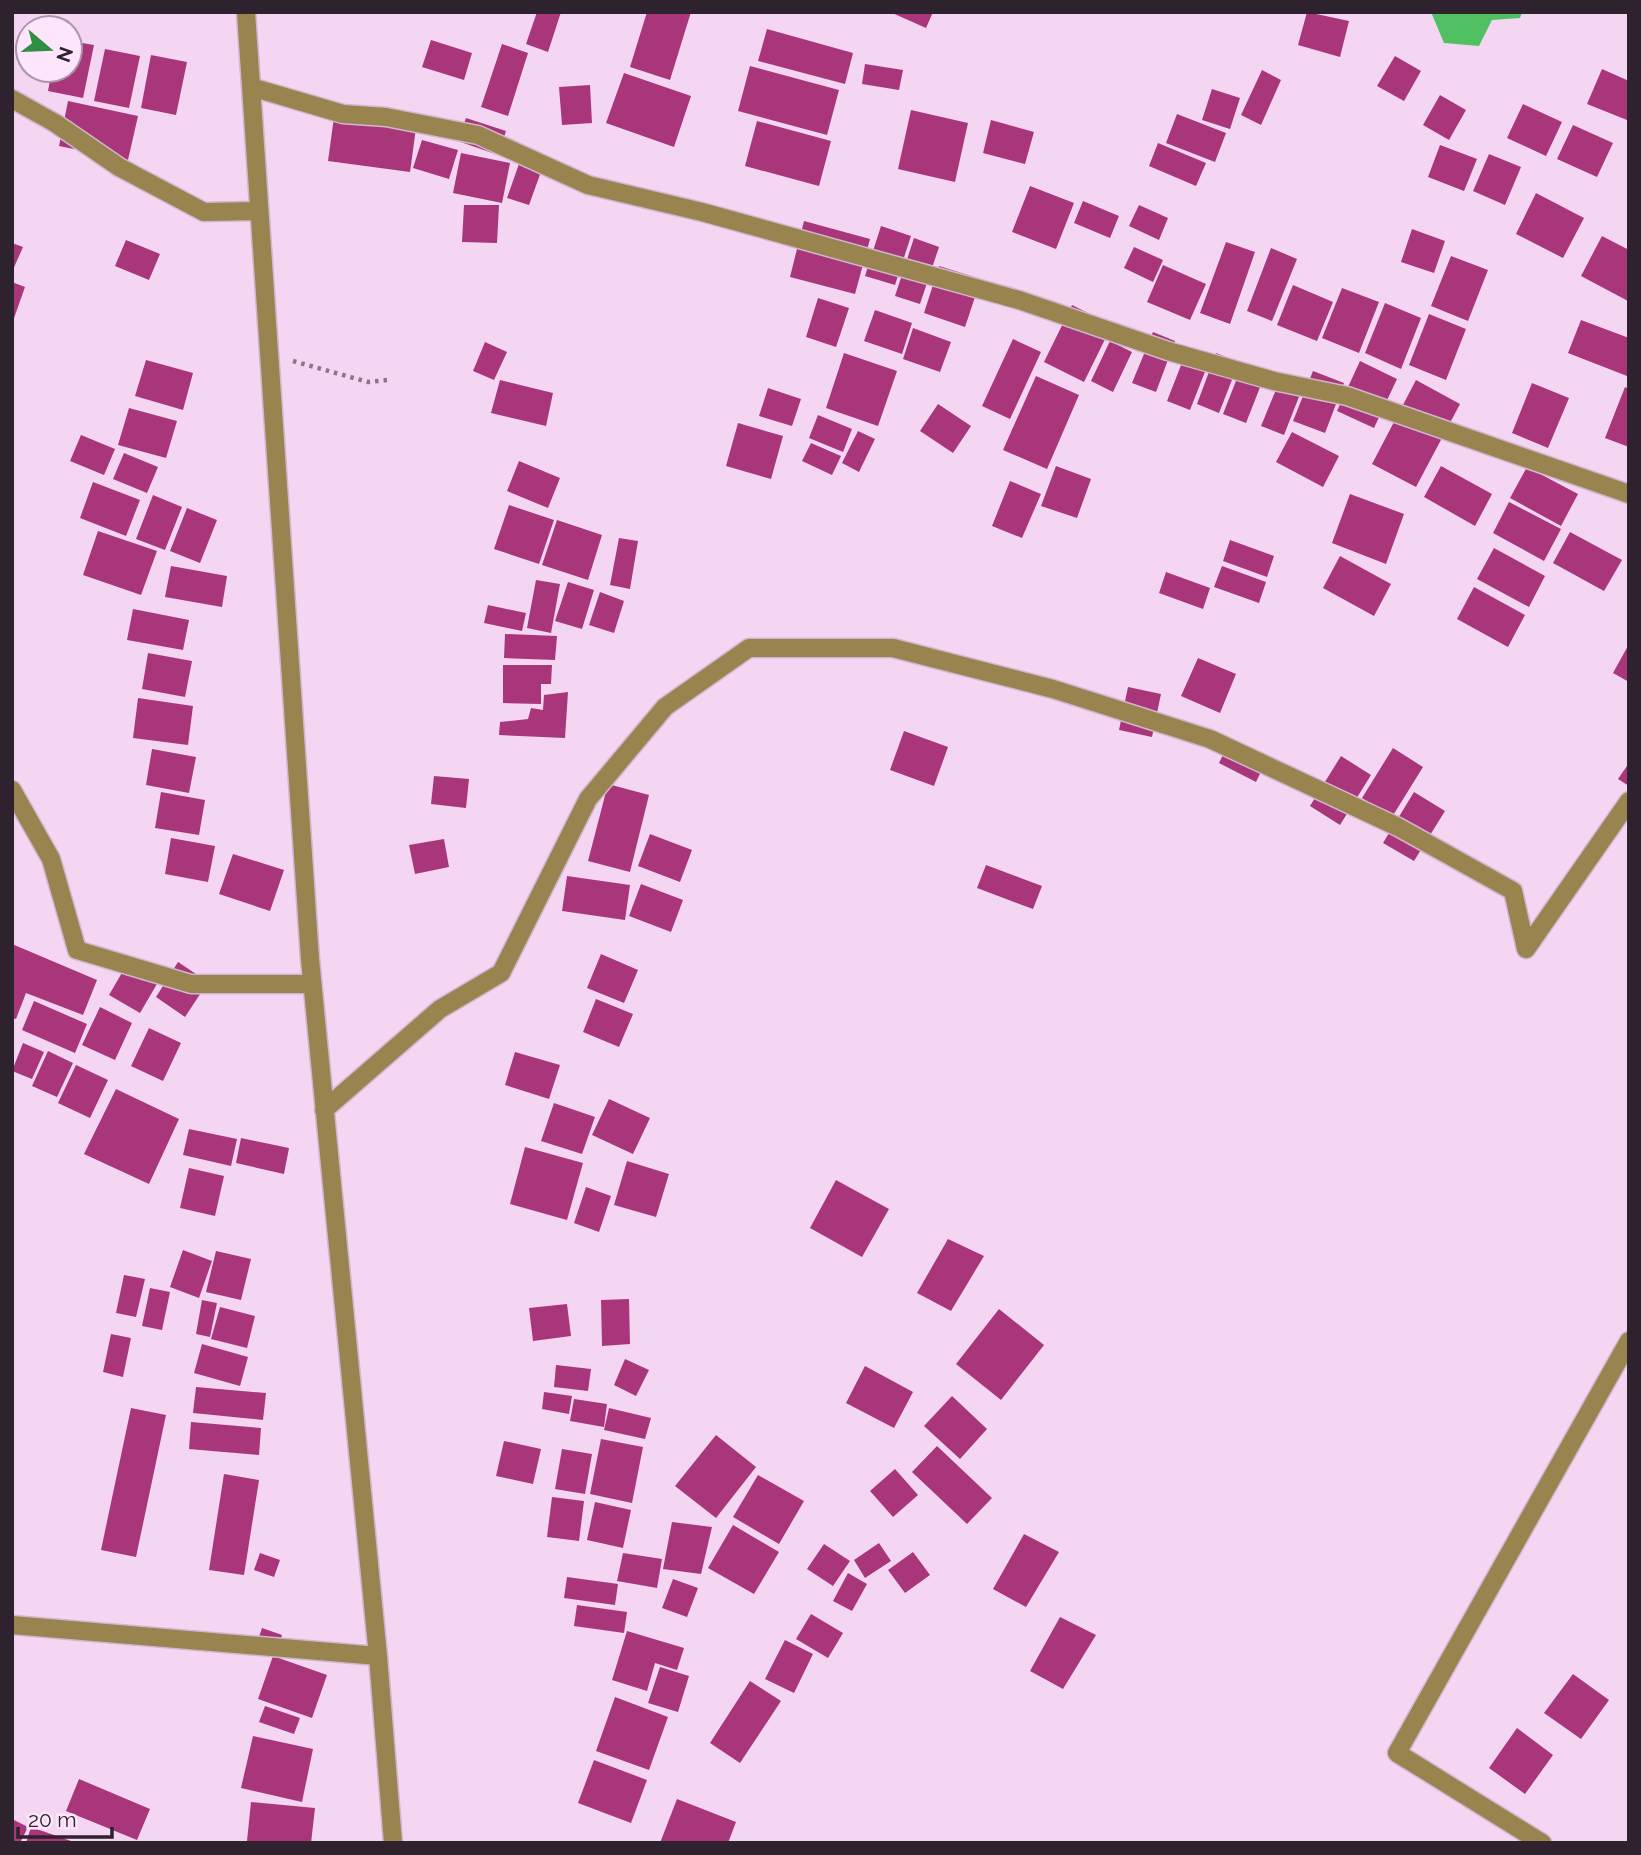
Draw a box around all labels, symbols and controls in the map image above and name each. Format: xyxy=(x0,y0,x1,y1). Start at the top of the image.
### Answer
north arrow xyxy=(14,14,84,84)
text: N xyxy=(52,44,78,65)
scale bar xyxy=(18,1796,112,1840)
text: 20 m xyxy=(28,1807,76,1832)

